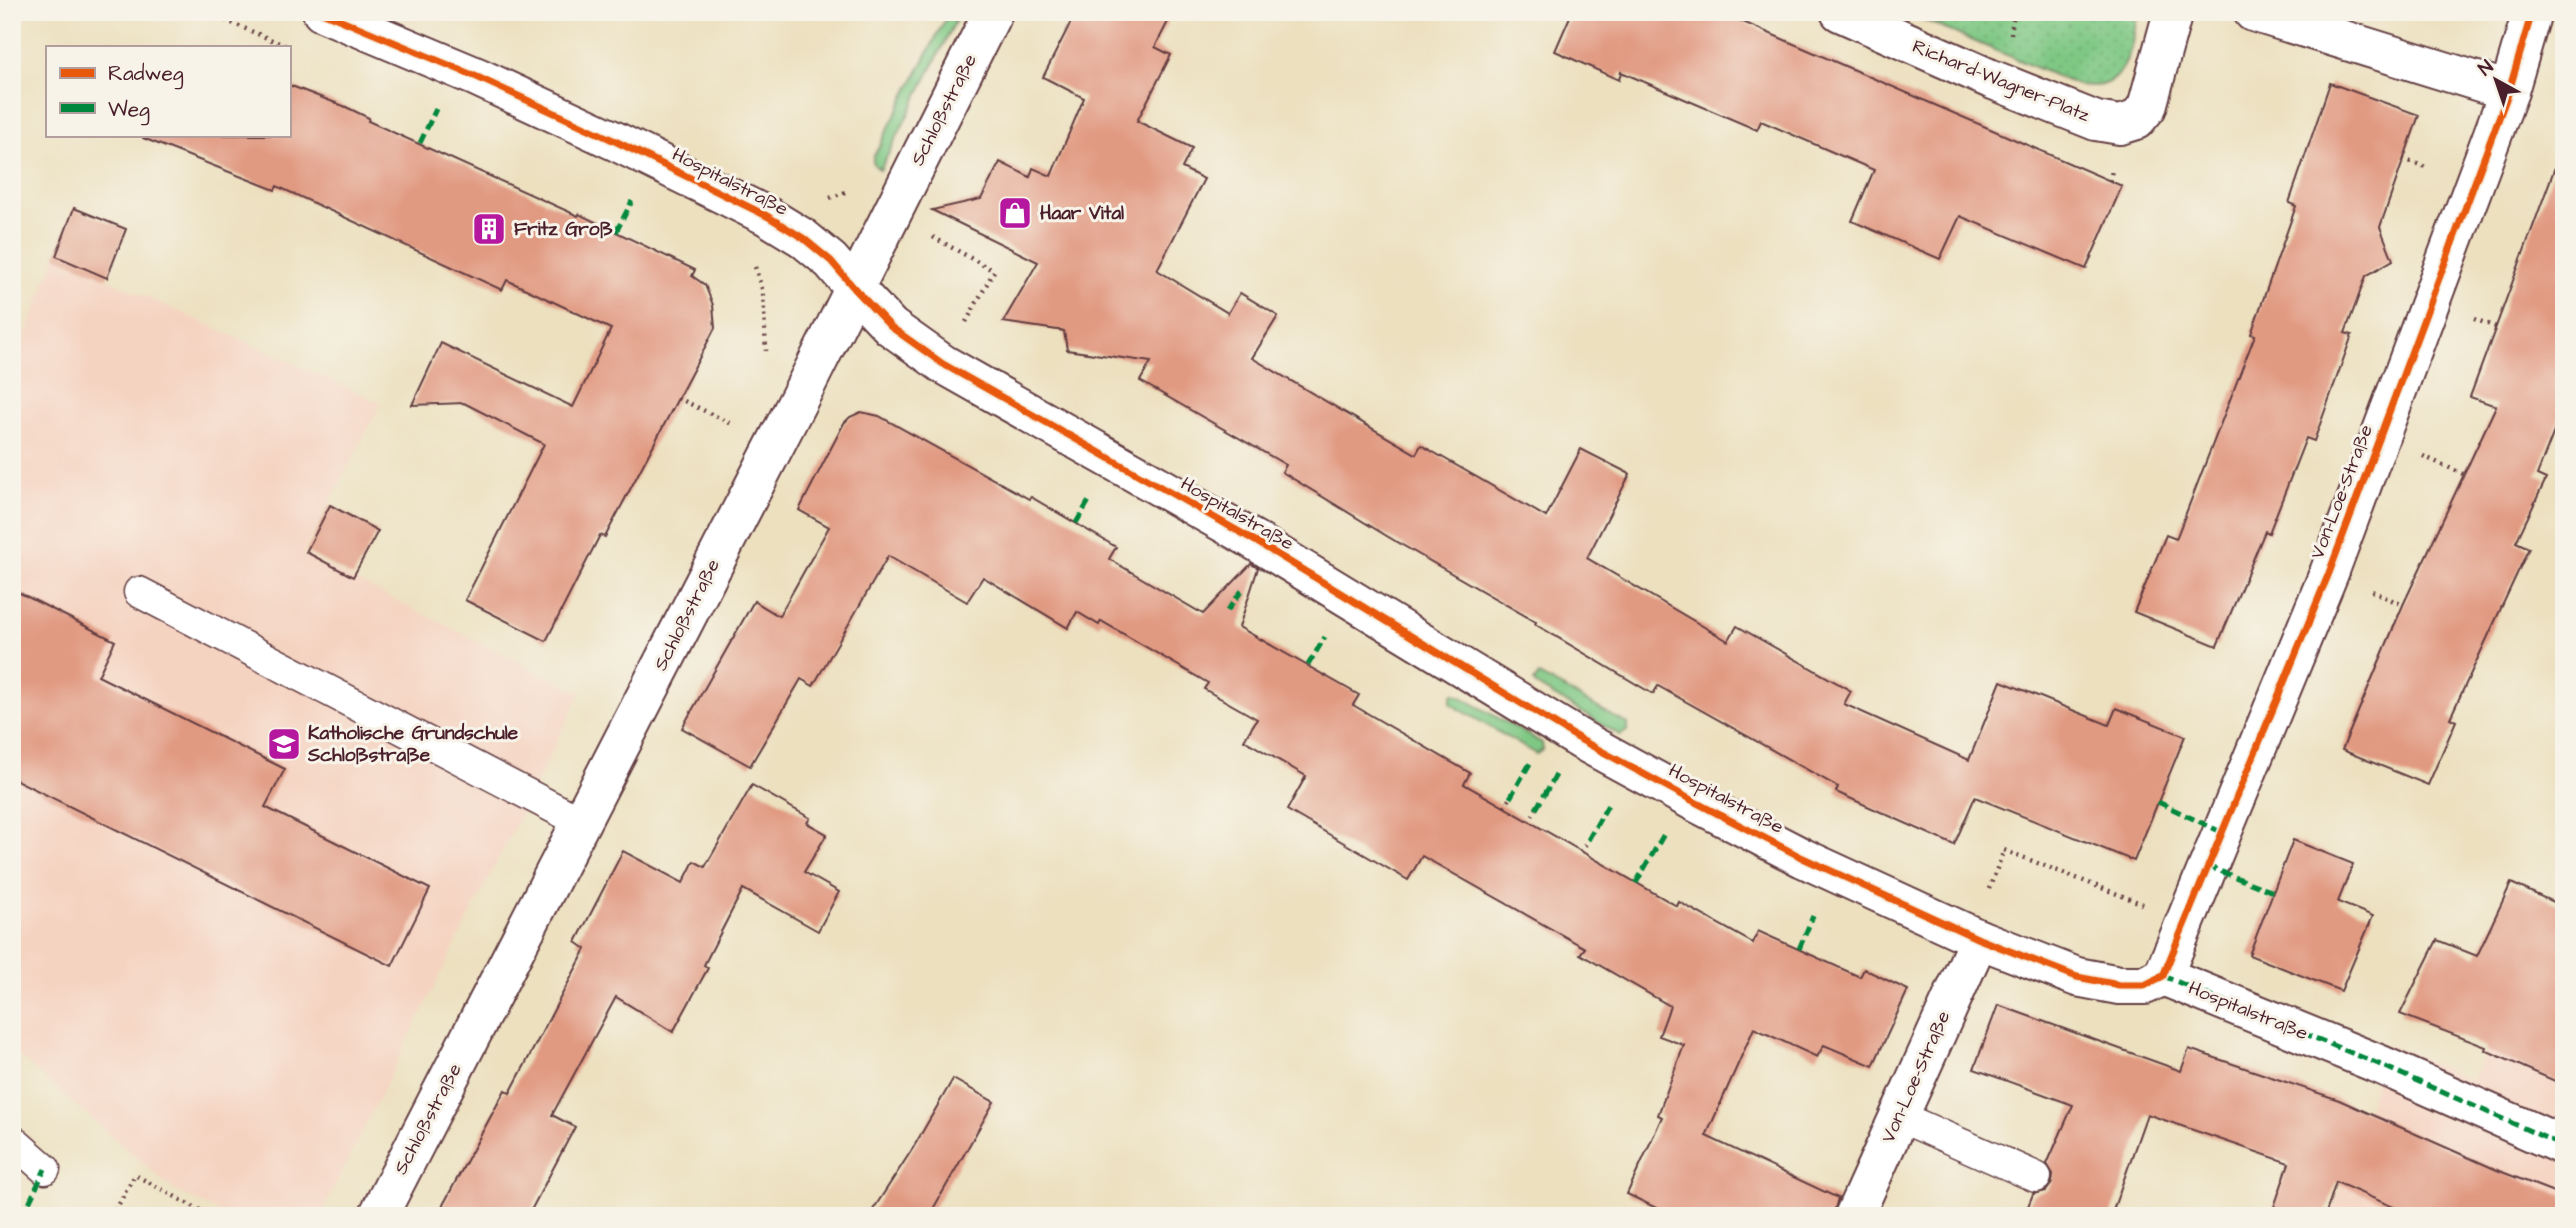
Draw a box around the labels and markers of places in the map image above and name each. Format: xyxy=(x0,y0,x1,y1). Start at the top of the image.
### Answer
shop icon: Haar Vital xyxy=(996,194,1034,232)
place label: Haar Vital xyxy=(1040,200,1124,227)
building icon: Fritz Groß xyxy=(470,210,508,248)
place label: Fritz Groß xyxy=(514,216,613,243)
place label: Katholische Grundschule Schloßstraße xyxy=(307,720,519,769)
school or university icon: Katholische Grundschule Schloßstraße xyxy=(265,725,303,763)

